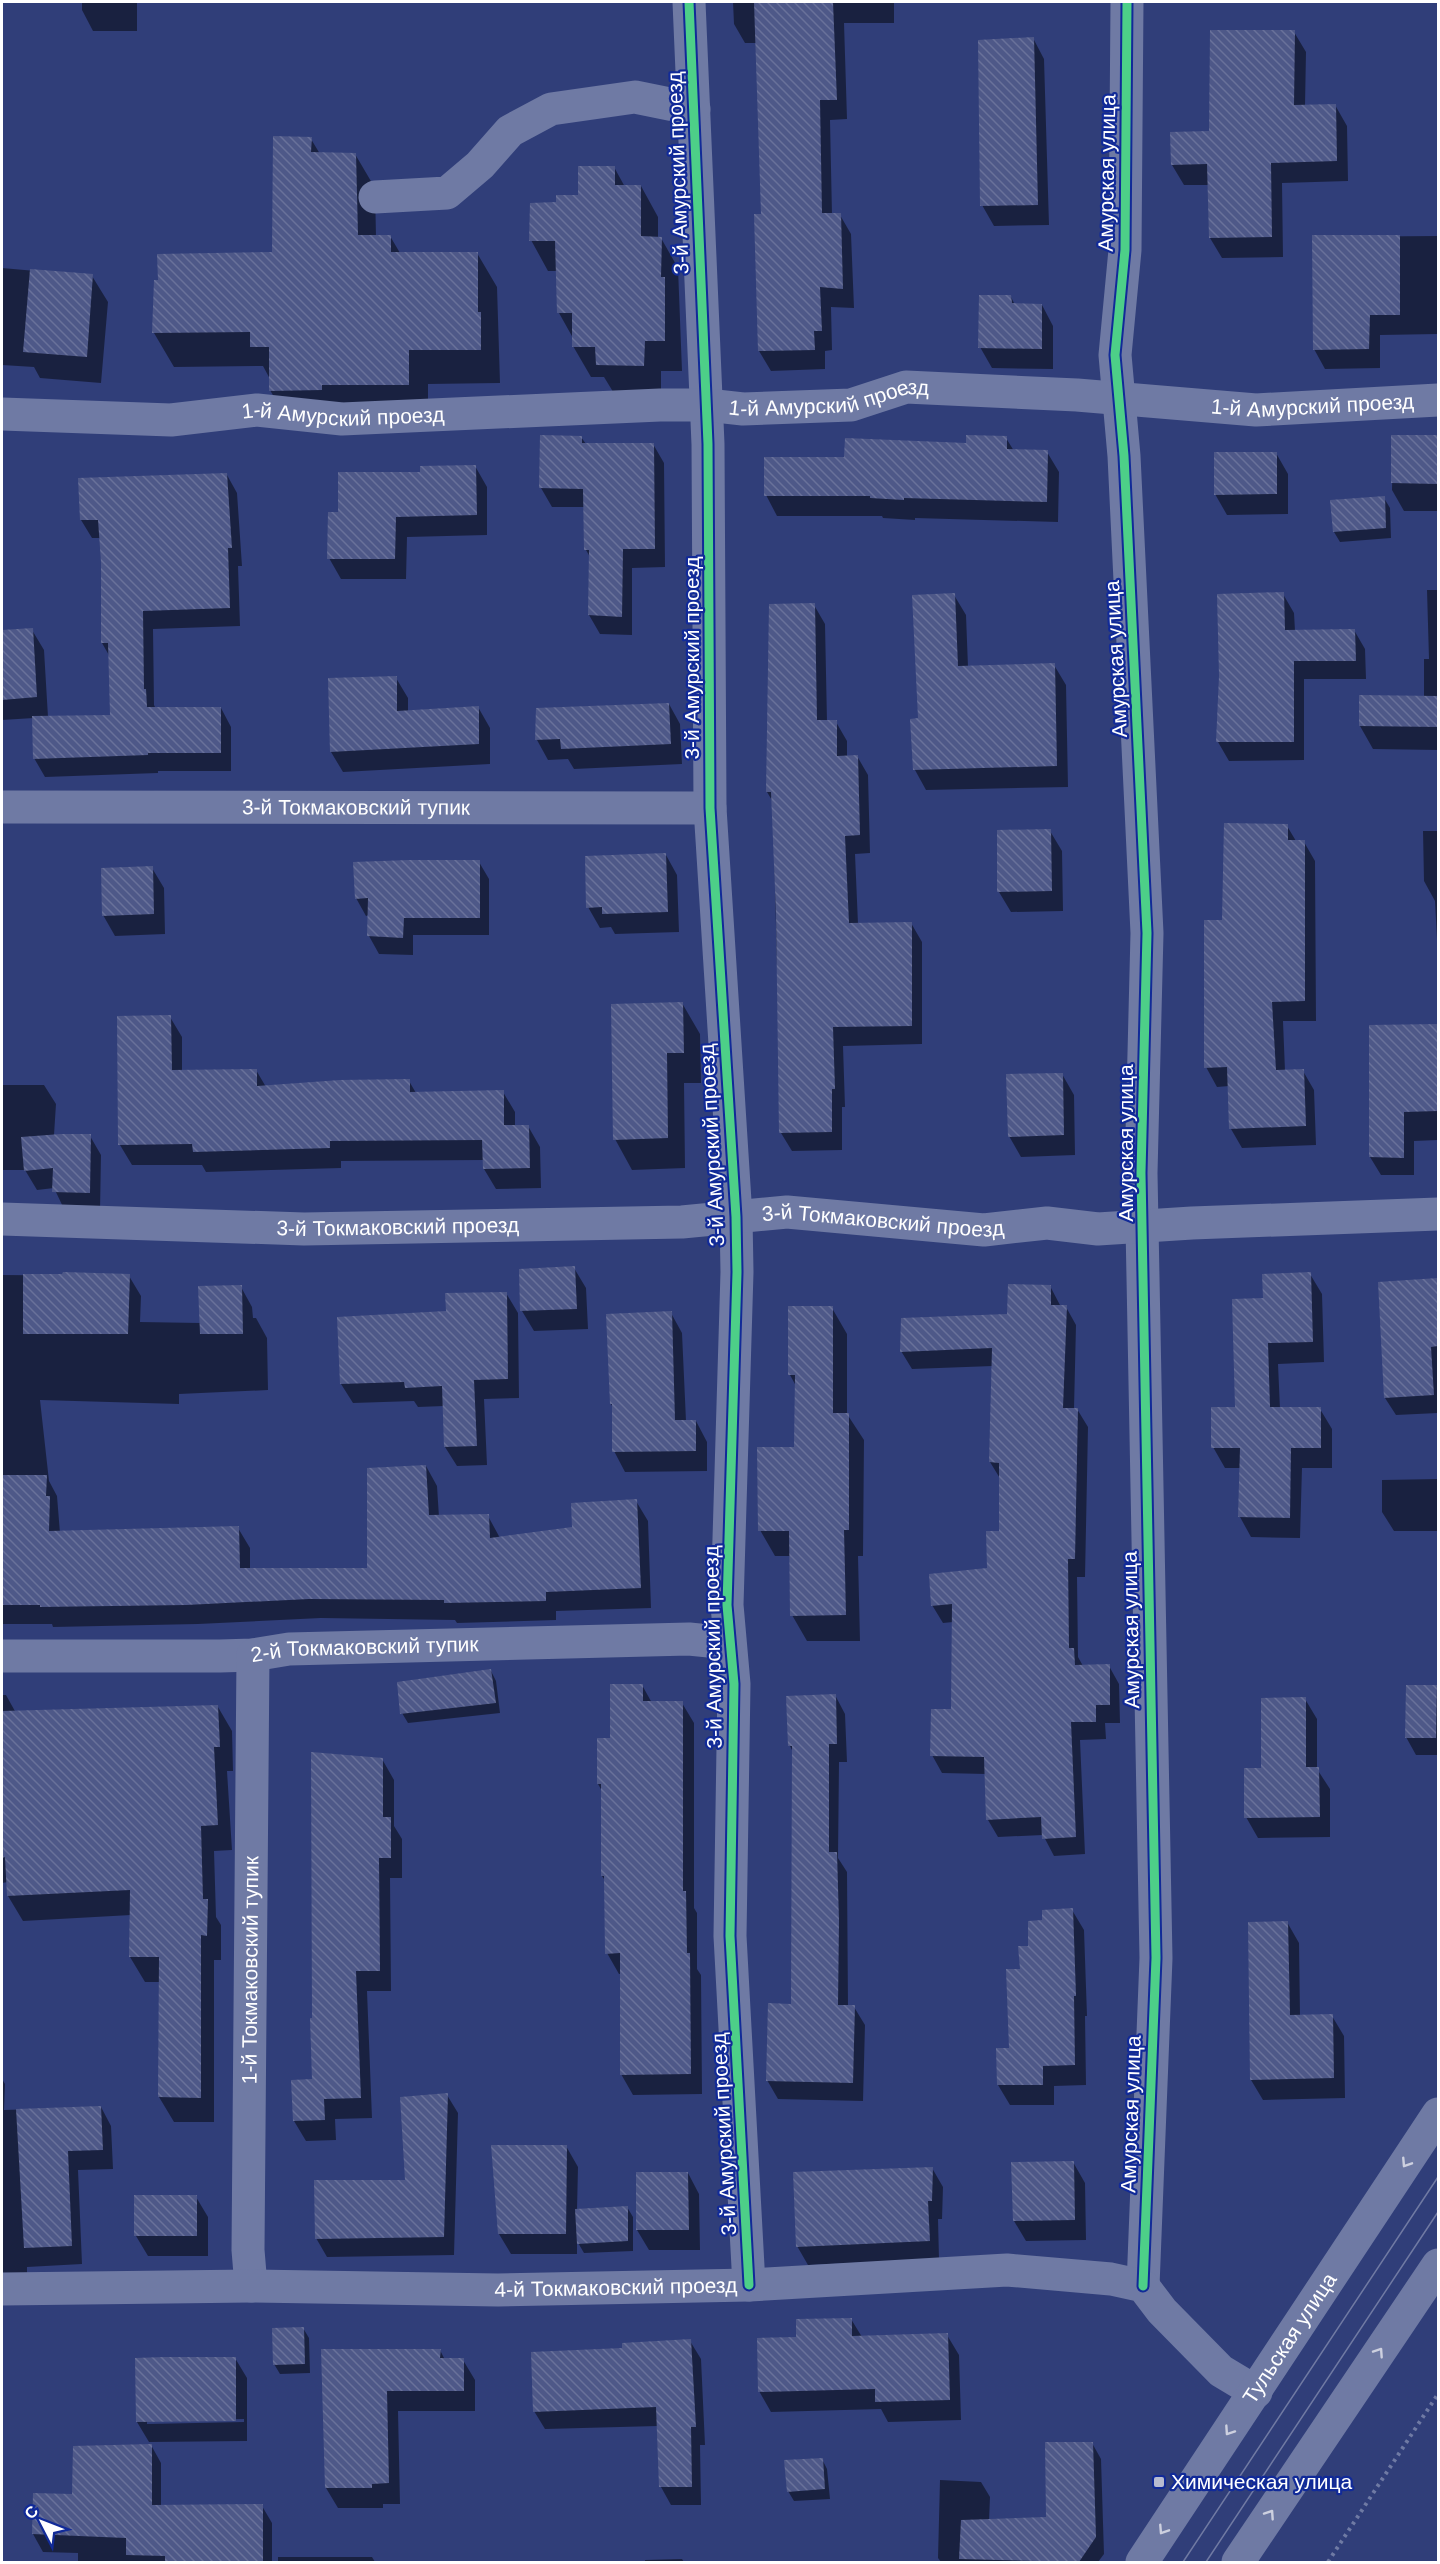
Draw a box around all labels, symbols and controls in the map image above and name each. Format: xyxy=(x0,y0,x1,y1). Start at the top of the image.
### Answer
street label: 3-й Амурский проезд xyxy=(662,71,693,275)
street label: Амурская улица xyxy=(1094,94,1119,252)
street label: 1-й Амурский проезд xyxy=(728,375,930,420)
street label: 1-й Амурский проезд xyxy=(1210,389,1415,421)
street label: 1-й Амурский проезд xyxy=(240,398,445,430)
street label: 3-й Амурский проезд xyxy=(680,556,703,760)
street label: Амурская улица xyxy=(1100,580,1131,738)
street label: 3-й Токмаковский тупик xyxy=(242,795,471,819)
street label: 3-й Амурский проезд xyxy=(695,1043,728,1247)
street label: Амурская улица xyxy=(1114,1064,1137,1222)
street label: 3-й Токмаковский проезд xyxy=(761,1200,1005,1241)
street label: 3-й Токмаковский проезд xyxy=(276,1213,519,1240)
street label: 3-й Амурский проезд xyxy=(699,1545,726,1749)
street label: Амурская улица xyxy=(1118,1551,1143,1709)
street label: 2-й Токмаковский тупик xyxy=(249,1632,480,1666)
street label: 1-й Токмаковский тупик xyxy=(237,1855,262,2084)
street label: 3-й Амурский проезд xyxy=(707,2032,740,2236)
street label: Амурская улица xyxy=(1116,2035,1145,2193)
one-way arrow xyxy=(1402,2156,1413,2167)
street label: Тульская улица xyxy=(1238,2268,1341,2408)
street label: 4-й Токмаковский проезд xyxy=(494,2273,738,2301)
one-way arrow xyxy=(1372,2348,1383,2359)
one-way arrow xyxy=(1225,2424,1236,2435)
place label: Химическая улица xyxy=(1171,2470,1353,2493)
marker: Химическая улица xyxy=(1152,2475,1166,2489)
north arrow xyxy=(12,2492,72,2552)
text: С xyxy=(21,2502,42,2522)
one-way arrow xyxy=(1263,2510,1275,2520)
one-way arrow xyxy=(1158,2524,1170,2534)

